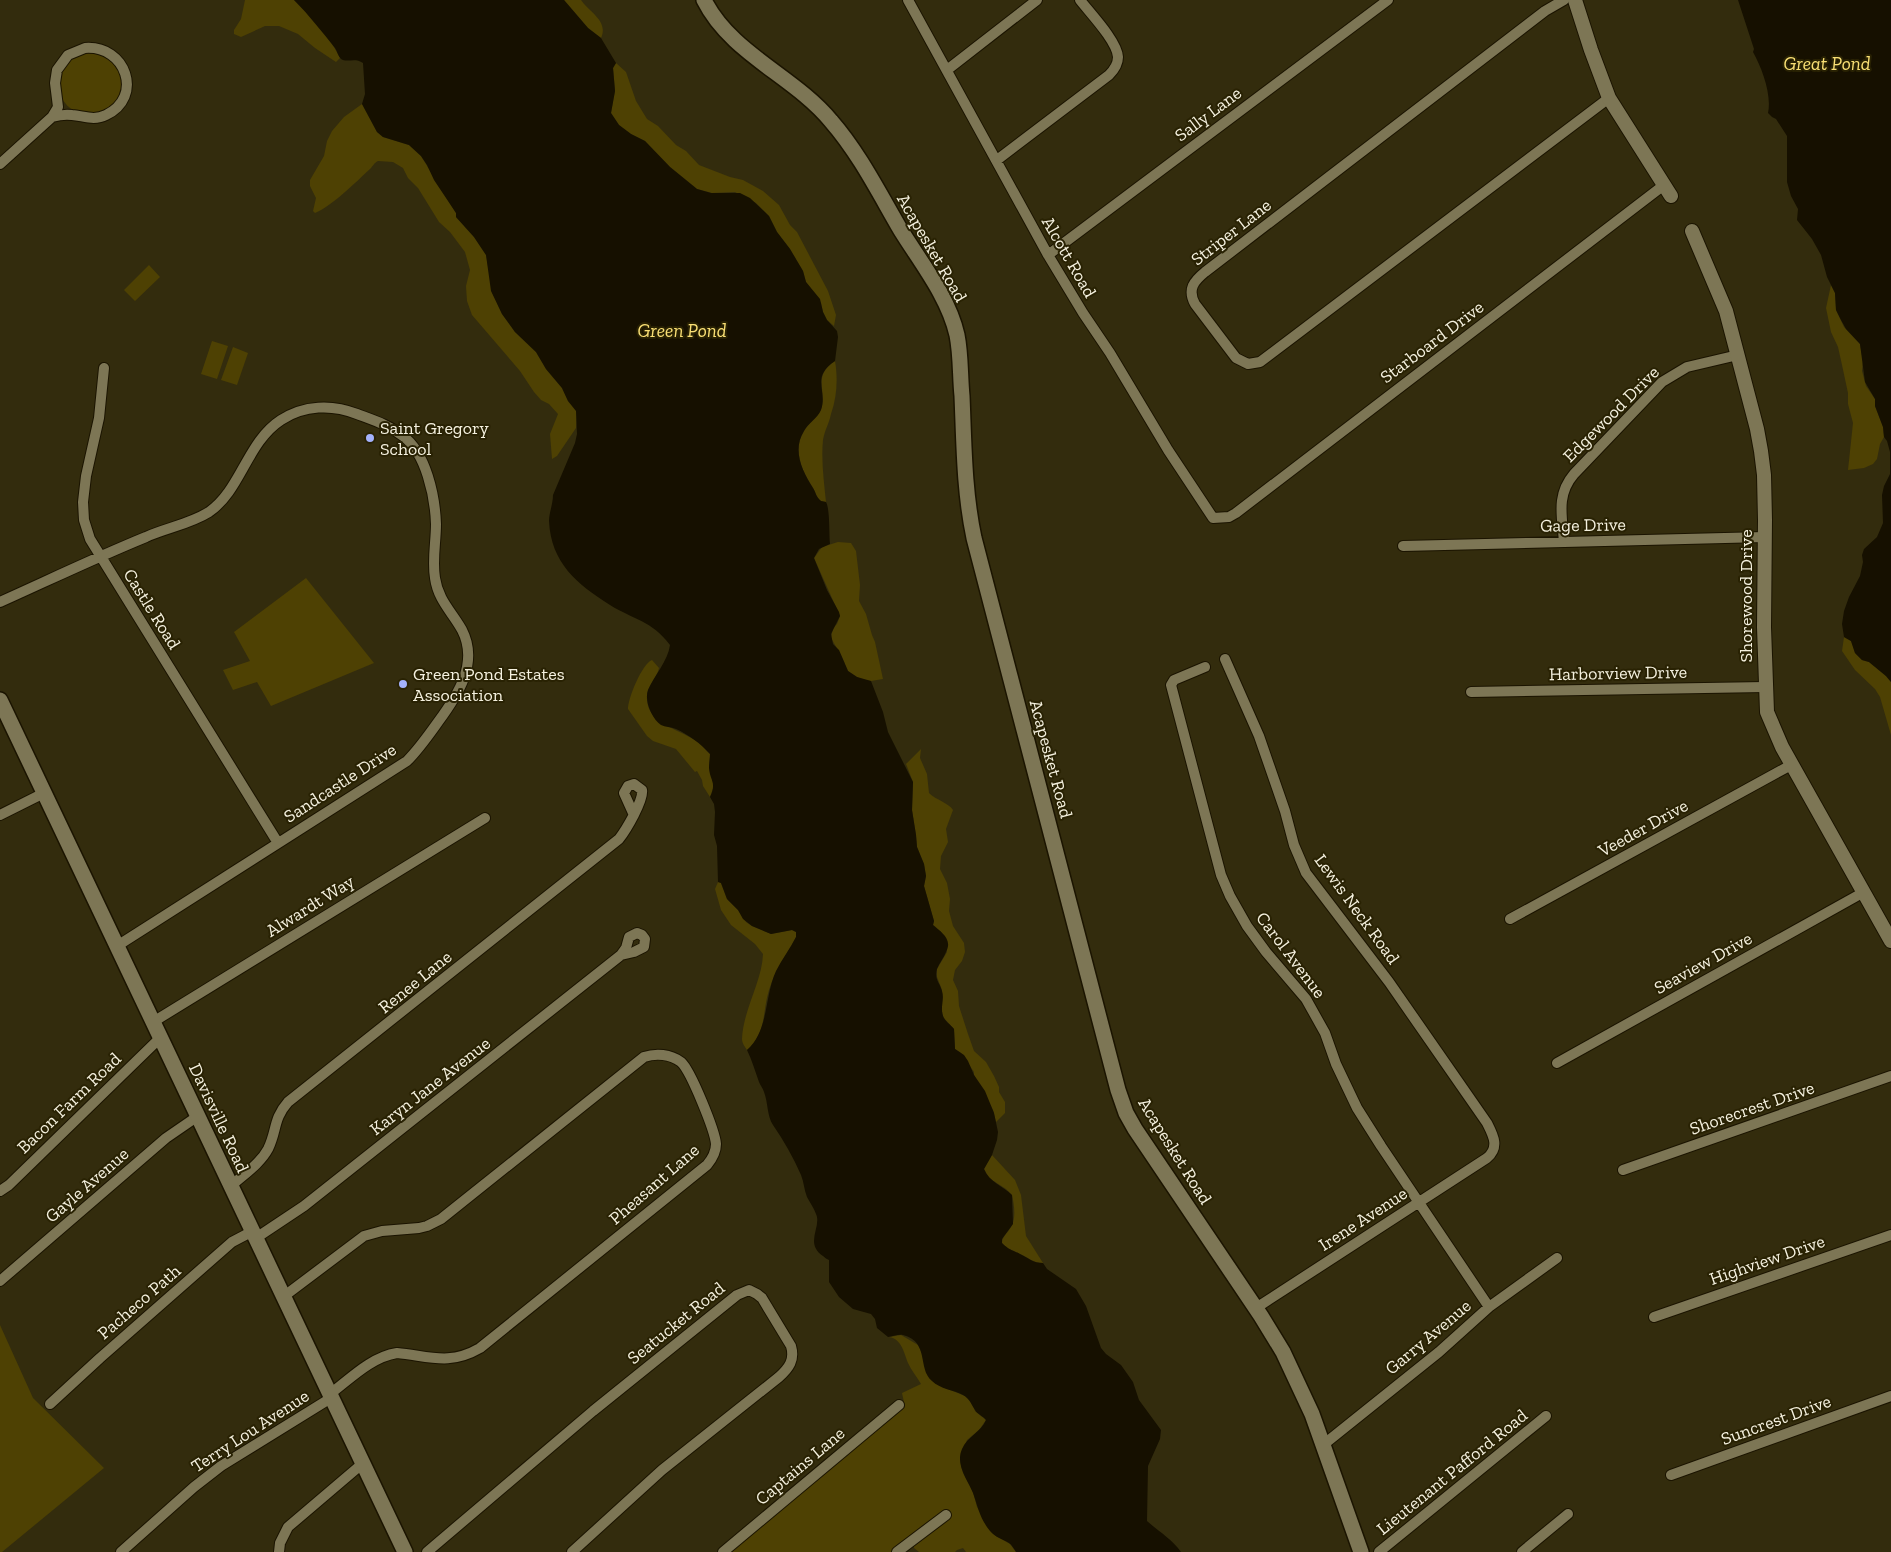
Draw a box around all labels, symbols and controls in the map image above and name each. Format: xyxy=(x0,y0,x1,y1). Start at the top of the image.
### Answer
water label: Great Pond xyxy=(1784,52,1871,75)
street label: Sally Lane xyxy=(1170,82,1246,146)
street label: Acapesket Road xyxy=(892,190,972,306)
street label: Striper Lane xyxy=(1186,194,1276,270)
street label: Alcott Road xyxy=(1037,212,1101,302)
street label: Starboard Drive xyxy=(1376,296,1488,388)
water label: Green Pond xyxy=(638,319,727,342)
street label: Edgewood Drive xyxy=(1558,361,1664,467)
place label: Saint Gregory School xyxy=(380,417,490,460)
marker: Saint Gregory School xyxy=(364,432,376,444)
street label: Gage Drive xyxy=(1540,513,1626,537)
street label: Shorewood Drive xyxy=(1735,529,1757,663)
street label: Castle Road xyxy=(119,565,185,653)
street label: Harborview Drive xyxy=(1549,661,1687,685)
place label: Green Pond Estates Association xyxy=(413,663,565,706)
marker: Green Pond Estates Association xyxy=(397,678,409,690)
street label: Acapesket Road xyxy=(1025,697,1077,821)
street label: Sandcastle Drive xyxy=(280,738,400,828)
street label: Veeder Drive xyxy=(1593,794,1692,862)
street label: Lewis Neck Road xyxy=(1310,850,1404,968)
street label: Alwardt Way xyxy=(262,870,359,942)
street label: Carol Avenue xyxy=(1251,907,1331,1003)
street label: Seaview Drive xyxy=(1650,927,1756,999)
street label: Renee Lane xyxy=(374,946,456,1018)
street label: Karyn Jane Avenue xyxy=(365,1032,495,1140)
street label: Bacon Farm Road xyxy=(12,1048,126,1158)
street label: Davisville Road xyxy=(184,1060,254,1176)
street label: Shorecrest Drive xyxy=(1687,1076,1817,1140)
street label: Acapesket Road xyxy=(1133,1094,1217,1209)
street label: Pheasant Lane xyxy=(604,1139,704,1229)
street label: Gayle Avenue xyxy=(41,1143,133,1227)
street label: Irene Avenue xyxy=(1315,1182,1411,1256)
street label: Highview Drive xyxy=(1706,1230,1828,1290)
street label: Pacheco Path xyxy=(93,1260,185,1344)
street label: Seatucket Road xyxy=(623,1277,729,1369)
street label: Garry Avenue xyxy=(1380,1295,1476,1379)
street label: Terry Lou Avenue xyxy=(187,1385,313,1477)
street label: Suncrest Drive xyxy=(1718,1390,1834,1450)
street label: Lieutenant Pafford Road xyxy=(1372,1404,1532,1540)
street label: Captains Lane xyxy=(751,1422,849,1510)

